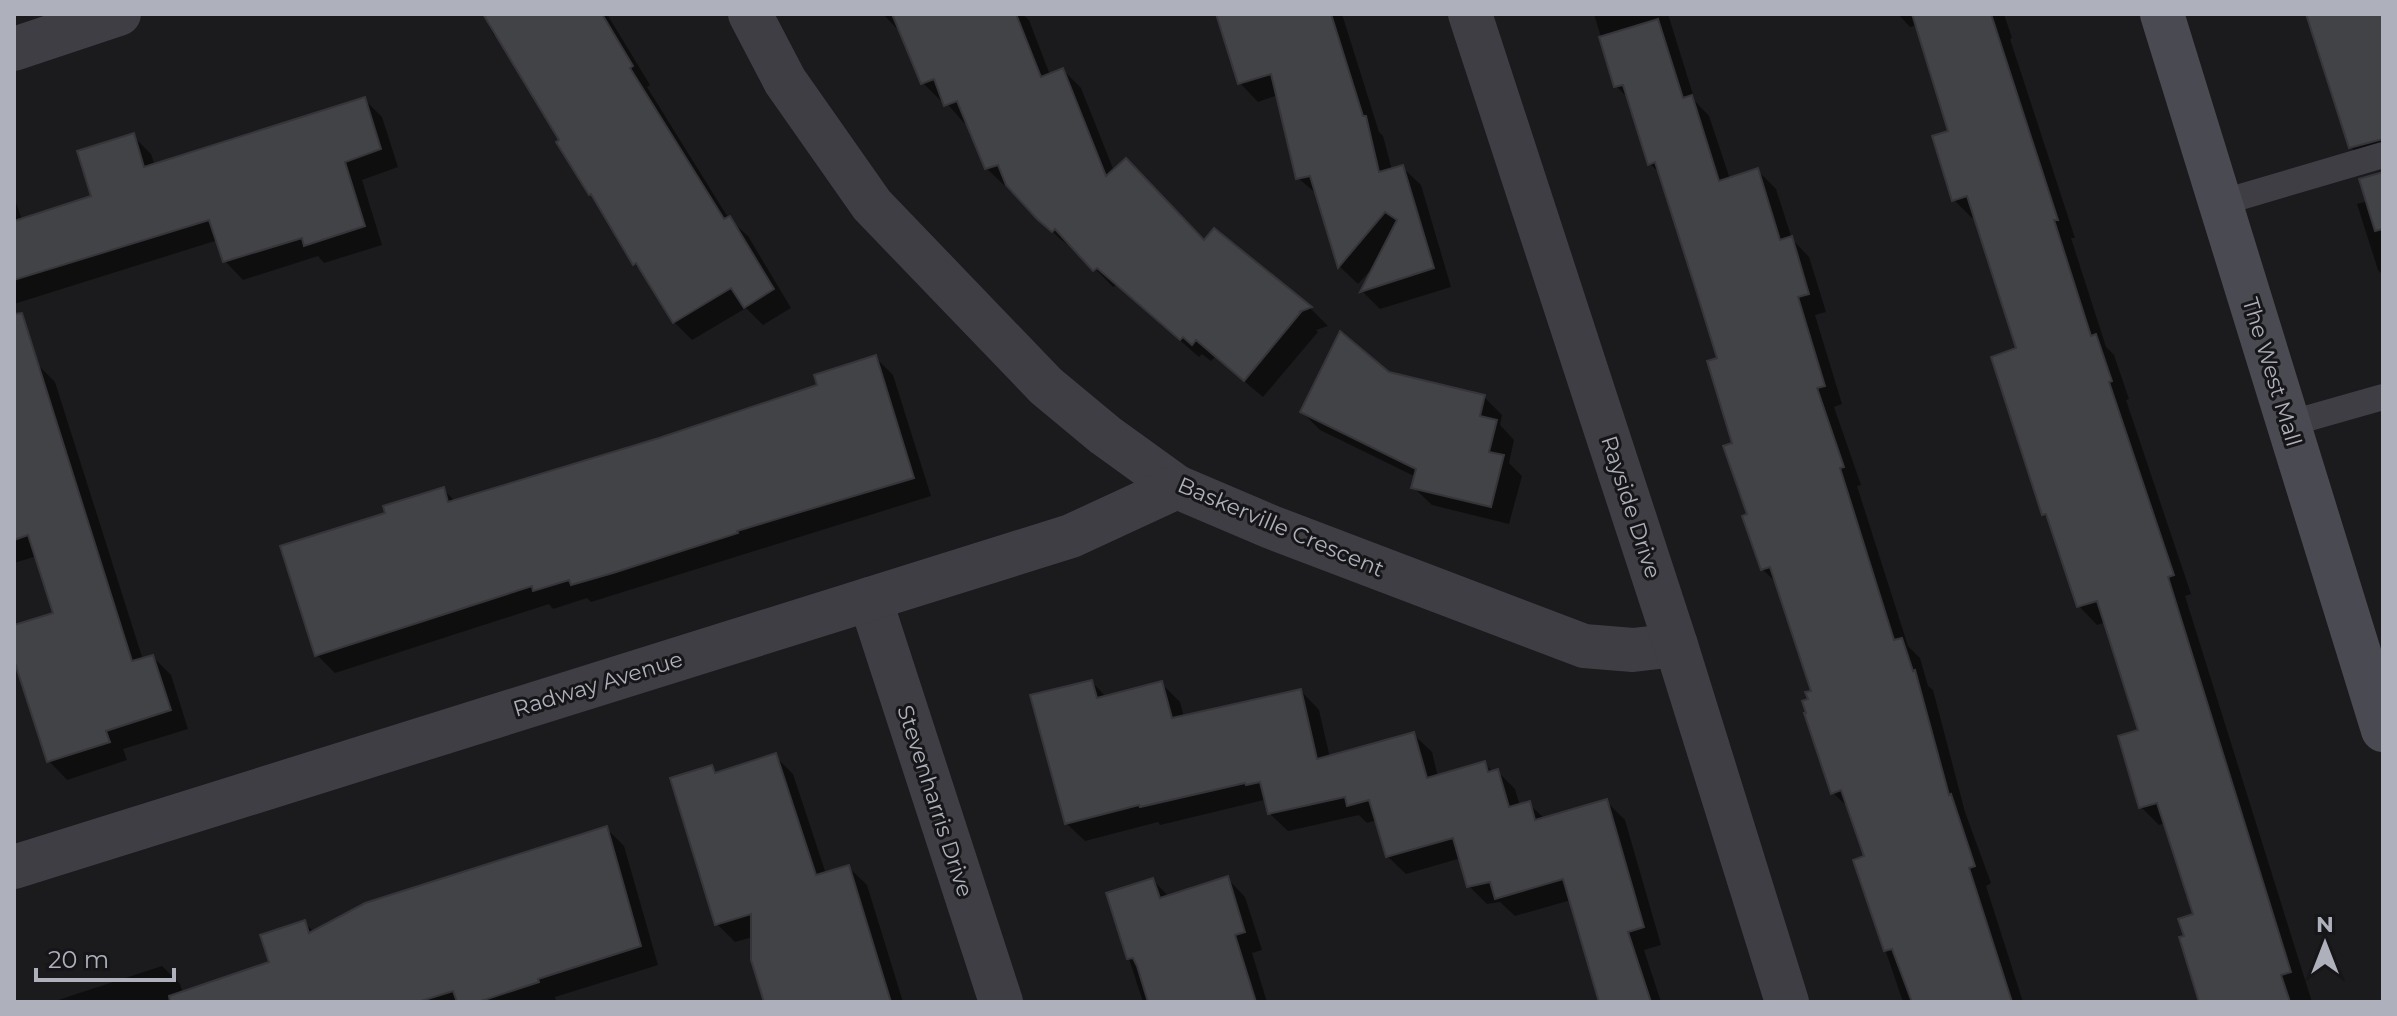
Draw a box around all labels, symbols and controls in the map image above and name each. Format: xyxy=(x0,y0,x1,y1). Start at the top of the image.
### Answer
street label: The West Mall xyxy=(2237,294,2307,450)
street label: Rayside Drive xyxy=(1595,432,1667,582)
street label: Baskerville Crescent xyxy=(1174,471,1388,583)
street label: Radway Avenue xyxy=(510,645,686,723)
street label: Stevenharris Drive xyxy=(891,702,979,900)
north arrow xyxy=(2285,904,2365,984)
text: N xyxy=(2316,911,2334,938)
scale bar xyxy=(36,932,174,982)
text: 20 m xyxy=(48,945,109,974)

